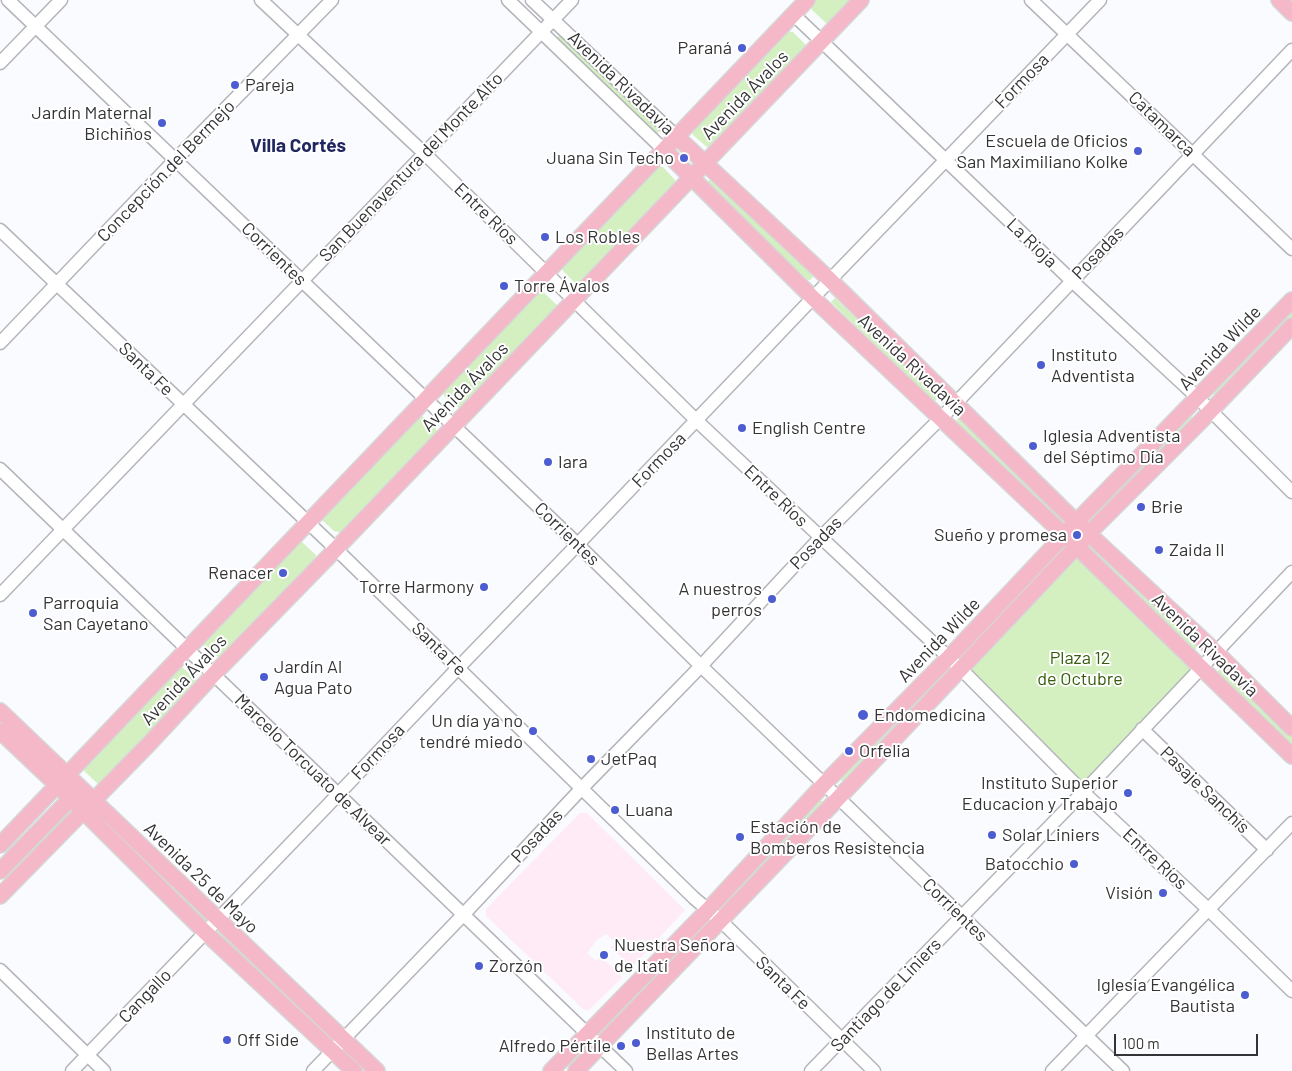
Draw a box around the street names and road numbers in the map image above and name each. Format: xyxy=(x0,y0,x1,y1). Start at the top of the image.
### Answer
street label: Avenida Rivadavia xyxy=(563,27,679,139)
street label: Avenida Ávalos xyxy=(697,46,793,144)
street label: Formosa xyxy=(991,49,1053,113)
street label: San Buenaventura del Monte Alto xyxy=(315,68,507,266)
street label: Catamarca xyxy=(1124,87,1200,161)
street label: Concepción del Bermejo xyxy=(93,95,239,247)
street label: Entre Ríos xyxy=(450,178,522,250)
street label: La Rioja xyxy=(1002,214,1062,272)
street label: Corrientes xyxy=(237,218,311,290)
street label: Posadas xyxy=(1067,222,1129,284)
street label: Avenida Wilde xyxy=(1174,301,1266,395)
street label: Avenida Rivadavia xyxy=(854,310,970,420)
street label: Santa Fe xyxy=(114,338,178,400)
street label: Avenida Ávalos xyxy=(417,338,513,436)
street label: Formosa xyxy=(628,428,690,492)
street label: Entre Ríos xyxy=(740,460,812,532)
street label: Corrientes xyxy=(530,498,604,570)
street label: Posadas xyxy=(785,512,847,574)
street label: Avenida Rivadavia xyxy=(1147,589,1263,701)
street label: Avenida Wilde xyxy=(893,593,985,687)
street label: Santa Fe xyxy=(407,618,471,680)
street label: Avenida Ávalos xyxy=(137,630,231,730)
street label: Marcelo Torcuato de Alvear xyxy=(230,689,396,851)
street label: Formosa xyxy=(347,720,409,784)
street label: Pasaje Sanchís xyxy=(1156,742,1254,838)
street label: Posadas xyxy=(507,805,567,867)
street label: Avenida 25 de Mayo xyxy=(139,818,263,938)
street label: Entre Ríos xyxy=(1118,824,1192,894)
street label: Corrientes xyxy=(918,874,992,946)
street label: Santiago de Liniers xyxy=(826,934,946,1056)
street label: Santa Fe xyxy=(751,952,815,1014)
street label: Cangallo xyxy=(114,965,176,1027)

